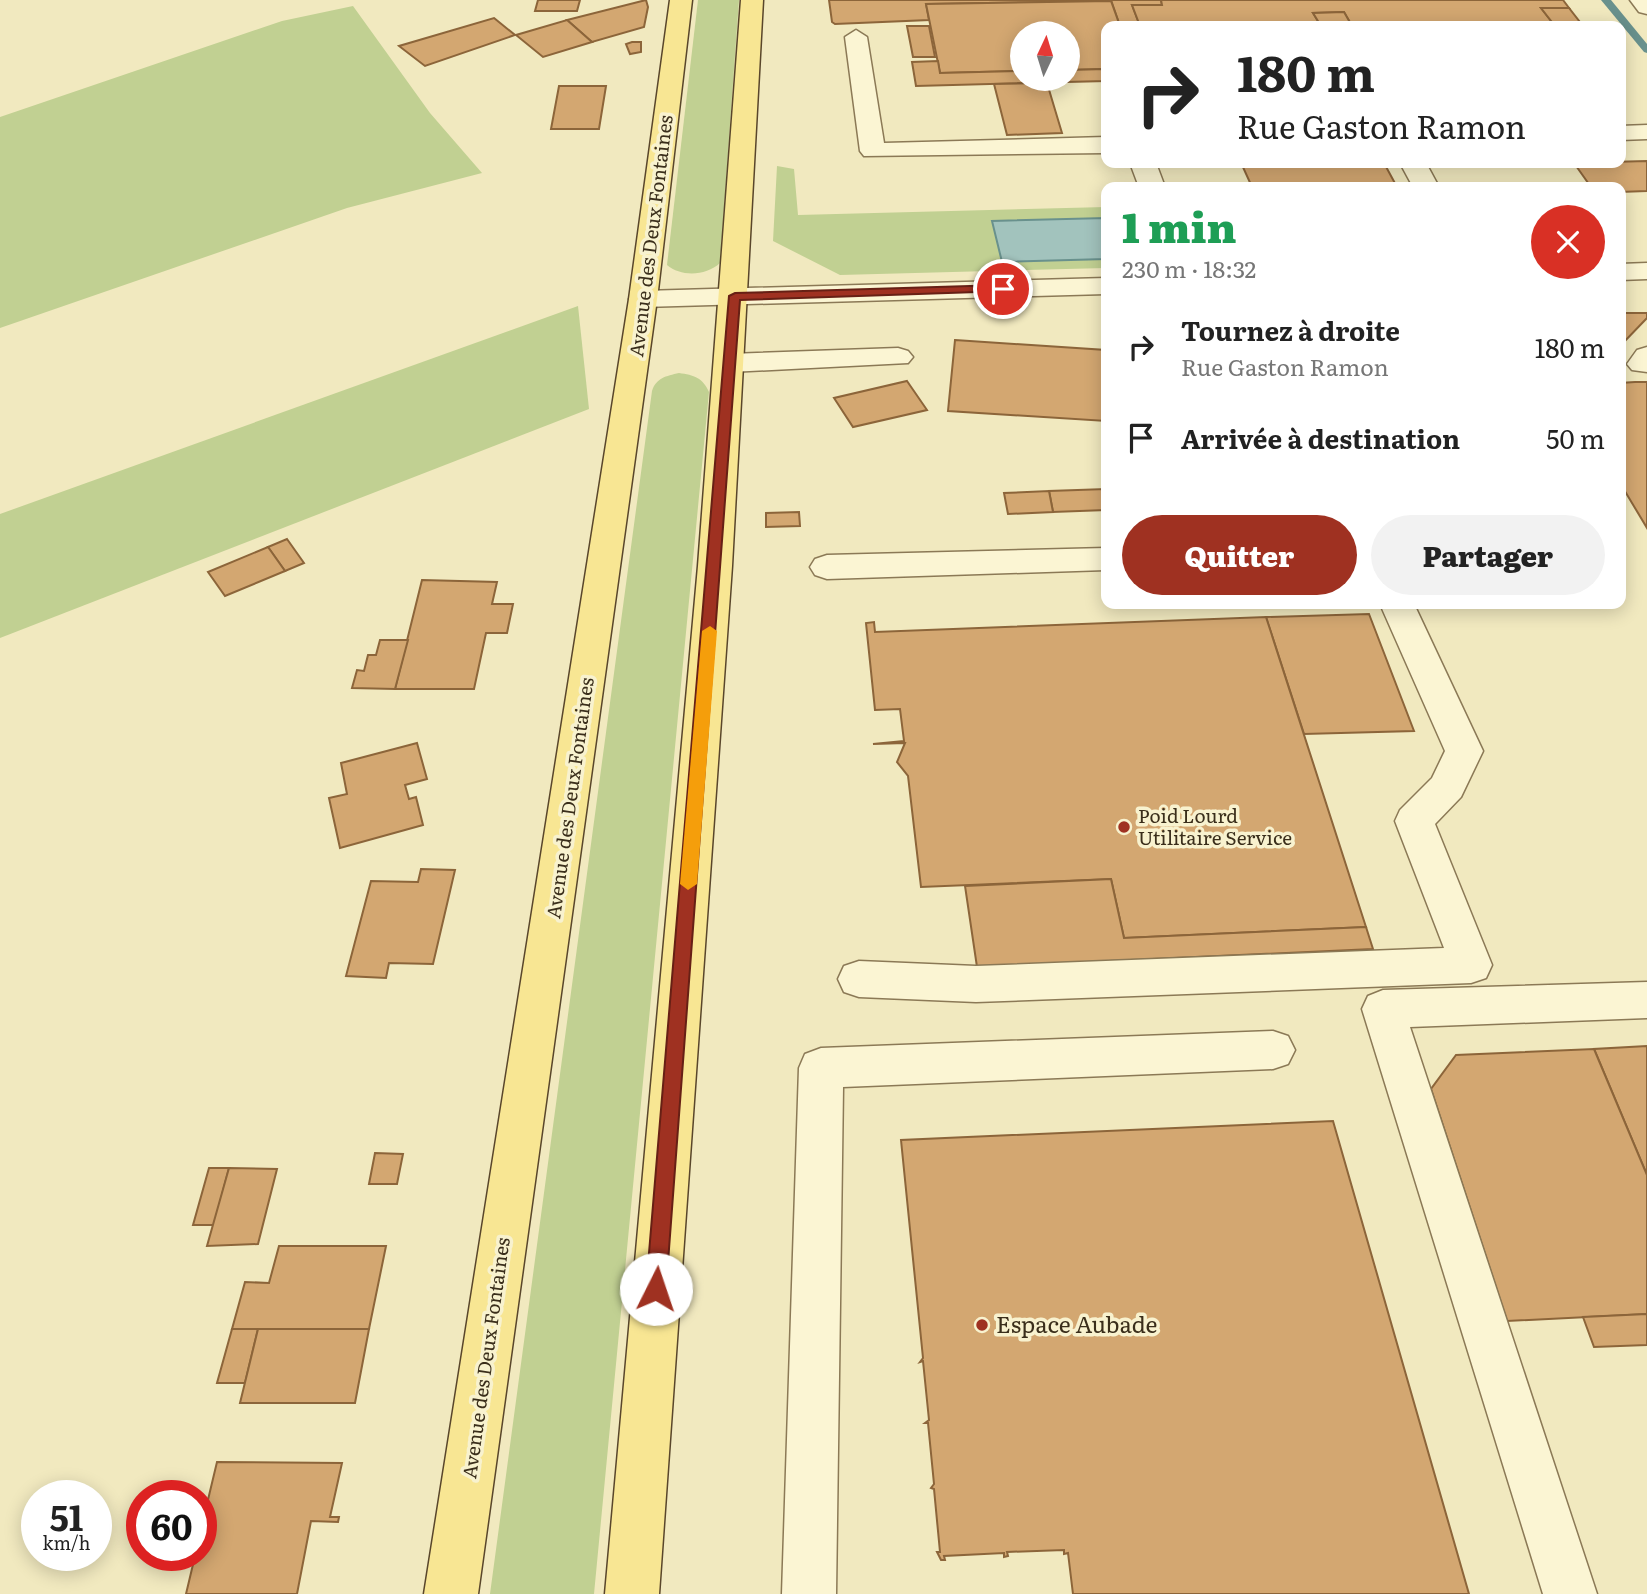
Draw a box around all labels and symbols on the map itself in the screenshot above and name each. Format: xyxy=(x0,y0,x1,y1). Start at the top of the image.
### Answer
north arrow xyxy=(1010,21,1080,91)
street label: Avenue des Deux Fontaines xyxy=(621,113,679,358)
pin xyxy=(973,259,1033,319)
street label: Avenue des Deux Fontaines xyxy=(538,675,600,920)
place label: Poid Lourd Utilitaire Service xyxy=(1138,801,1292,851)
marker: Poid Lourd Utilitaire Service xyxy=(1116,819,1132,835)
street label: Avenue des Deux Fontaines xyxy=(454,1235,516,1480)
position arrow xyxy=(619,1252,693,1326)
place label: Espace Aubade xyxy=(996,1306,1158,1340)
marker: Espace Aubade xyxy=(974,1317,990,1333)
speed limit sign: 60 xyxy=(126,1480,217,1571)

